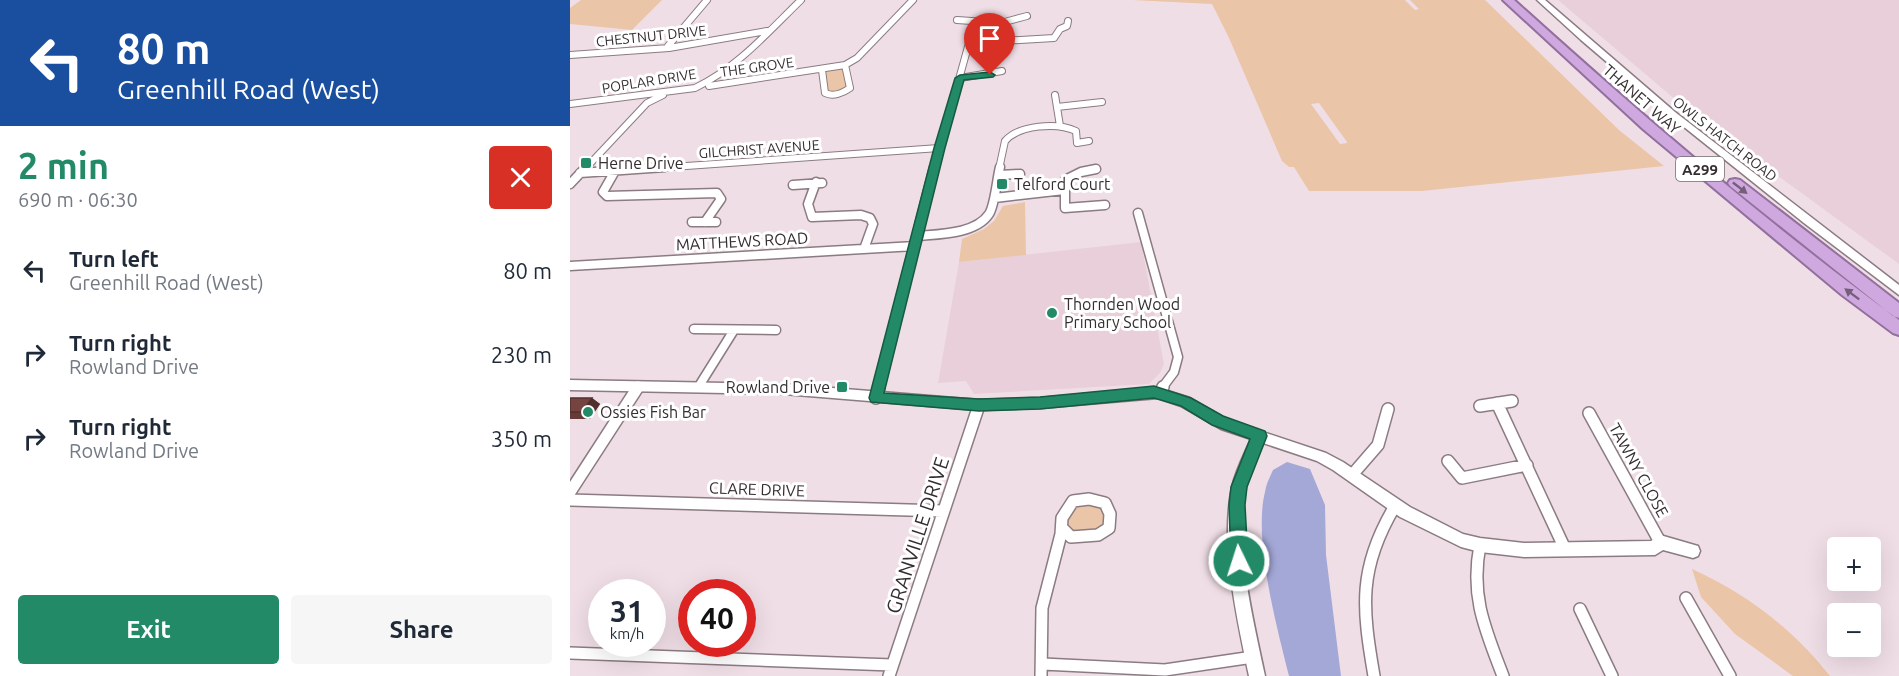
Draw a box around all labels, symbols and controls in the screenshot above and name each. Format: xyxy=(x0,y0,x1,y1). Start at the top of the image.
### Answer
pin xyxy=(964,13,1015,75)
street label: CHESTNUT DRIVE xyxy=(595,22,707,50)
icon: arrive xyxy=(973,22,1006,55)
icon: left xyxy=(18,24,96,102)
text: 80 m xyxy=(117,25,211,72)
street label: THE GROVE xyxy=(719,54,795,80)
street label: THANET WAY xyxy=(1600,61,1685,138)
street label: POPLAR DRIVE xyxy=(601,66,697,96)
text: Greenhill Road (West) xyxy=(117,74,380,104)
street label: OWLS HATCH ROAD xyxy=(1670,94,1780,185)
street label: GILCHRIST AVENUE xyxy=(698,137,820,161)
text: 2 min xyxy=(18,145,109,186)
button: close xyxy=(489,146,552,209)
place label: Herne Drive xyxy=(598,154,684,172)
marker: Herne Drive xyxy=(579,156,593,170)
road number: A299 xyxy=(1676,157,1724,181)
place label: Telford Court xyxy=(1014,175,1111,193)
marker: Telford Court xyxy=(995,177,1009,191)
one-way arrow xyxy=(1732,181,1748,194)
text: 690 m · 06:30 xyxy=(18,188,138,211)
street label: MATTHEWS ROAD xyxy=(675,229,809,253)
text: Turn left xyxy=(69,246,159,271)
icon: left xyxy=(18,254,51,287)
text: 80 m xyxy=(503,258,552,283)
text: Greenhill Road (West) xyxy=(69,271,264,294)
one-way arrow xyxy=(1844,287,1860,300)
place label: Thornden Wood Primary School xyxy=(1064,295,1180,331)
marker: Thornden Wood Primary School xyxy=(1045,306,1059,320)
text: Turn right xyxy=(69,330,171,355)
icon: right xyxy=(18,338,51,371)
text: 230 m xyxy=(491,342,552,367)
text: Rowland Drive xyxy=(69,355,199,378)
place label: Rowland Drive xyxy=(726,378,830,396)
marker: Rowland Drive xyxy=(835,380,849,394)
place label: Ossies Fish Bar xyxy=(600,403,706,421)
marker: Ossies Fish Bar xyxy=(581,405,595,419)
text: Turn right xyxy=(69,414,171,439)
street label: TAWNY CLOSE xyxy=(1606,420,1672,520)
icon: right xyxy=(18,422,51,455)
text: 350 m xyxy=(491,426,552,451)
text: Rowland Drive xyxy=(69,439,199,462)
street label: GRANVILLE DRIVE xyxy=(881,454,953,616)
street label: CLARE DRIVE xyxy=(709,478,805,500)
position arrow xyxy=(1207,529,1271,593)
map controls xyxy=(1827,537,1881,657)
button: + xyxy=(1827,537,1881,591)
speed limit sign: 40 xyxy=(678,579,756,657)
text: 31 xyxy=(610,594,644,628)
button: Exit xyxy=(18,595,279,664)
button: Share xyxy=(291,595,552,664)
button: − xyxy=(1827,603,1881,657)
text: km/h xyxy=(610,625,644,642)

